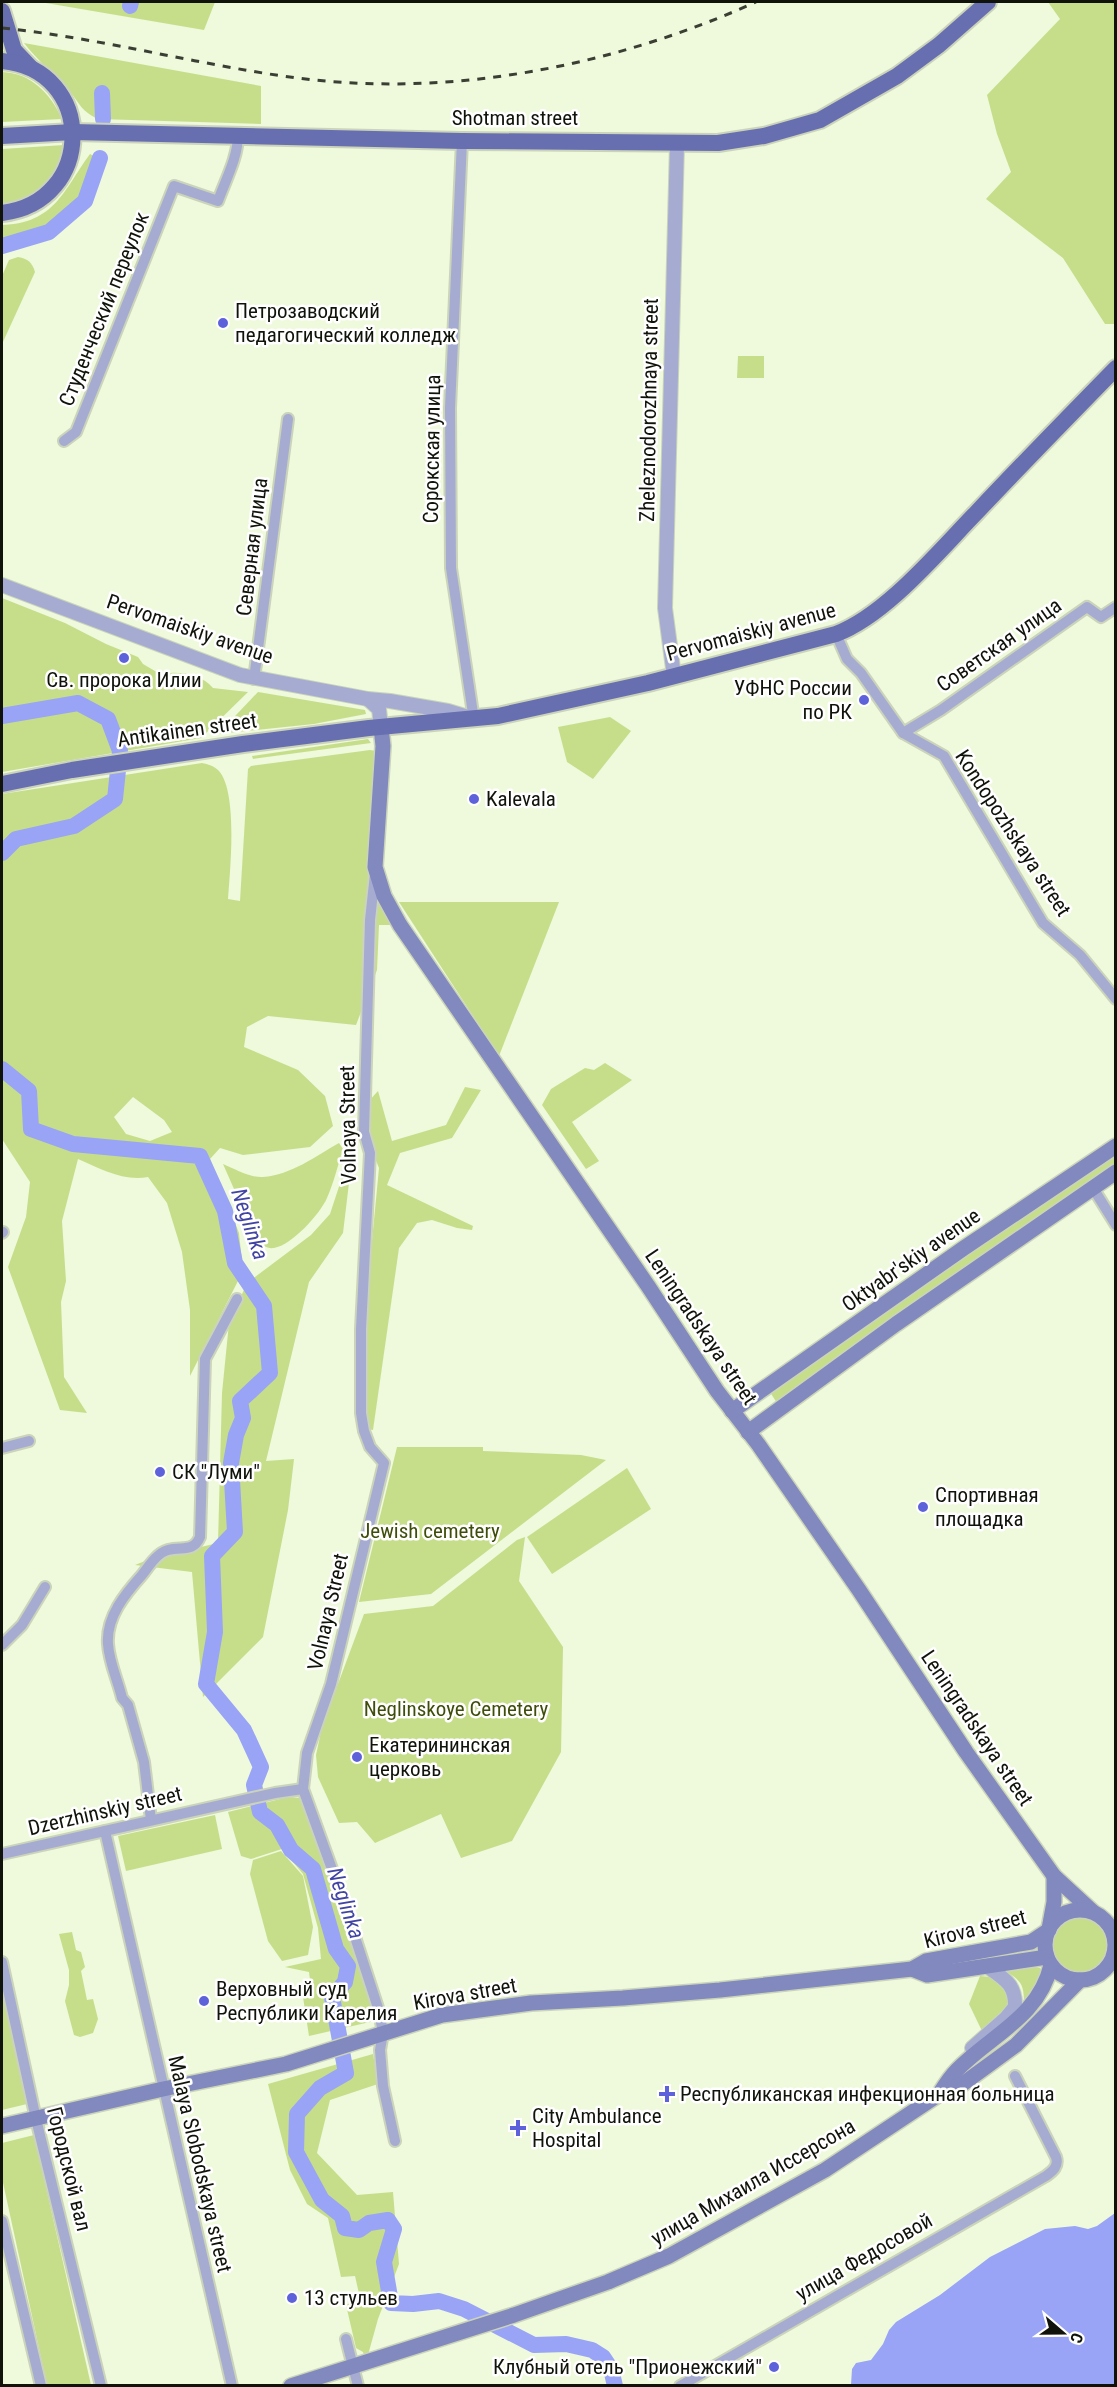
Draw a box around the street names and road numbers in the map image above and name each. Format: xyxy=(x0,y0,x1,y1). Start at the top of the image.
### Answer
street label: Shotman street xyxy=(452,106,578,130)
street label: Студенческий переулок xyxy=(54,208,154,410)
street label: Zheleznodorozhnaya street xyxy=(635,298,663,522)
street label: Сорокская улица xyxy=(419,374,445,524)
street label: Северная улица xyxy=(232,477,272,617)
street label: Pervomaiskiy avenue xyxy=(104,589,276,669)
street label: Советская улица xyxy=(932,593,1066,697)
street label: Pervomaiskiy avenue xyxy=(664,598,838,666)
street label: Antikainen street xyxy=(116,708,258,752)
street label: Kondopozhskaya street xyxy=(950,745,1076,921)
street label: Volnaya Street xyxy=(335,1065,361,1185)
street label: Oktyabr'skiy avenue xyxy=(837,1203,985,1317)
street label: Leningradskaya street xyxy=(640,1245,762,1409)
street label: Volnaya Street xyxy=(303,1551,353,1673)
street label: Leningradskaya street xyxy=(916,1646,1038,1810)
street label: Dzerzhinskiy street xyxy=(26,1782,184,1840)
street label: Kirova street xyxy=(921,1905,1029,1953)
street label: Kirova street xyxy=(411,1973,519,2015)
street label: Malaya Slobodskaya street xyxy=(163,2053,237,2275)
street label: Городской вал xyxy=(42,2104,96,2234)
street label: улица Михаила Иссерсона xyxy=(647,2114,859,2250)
street label: улица Федосовой xyxy=(792,2208,936,2306)

